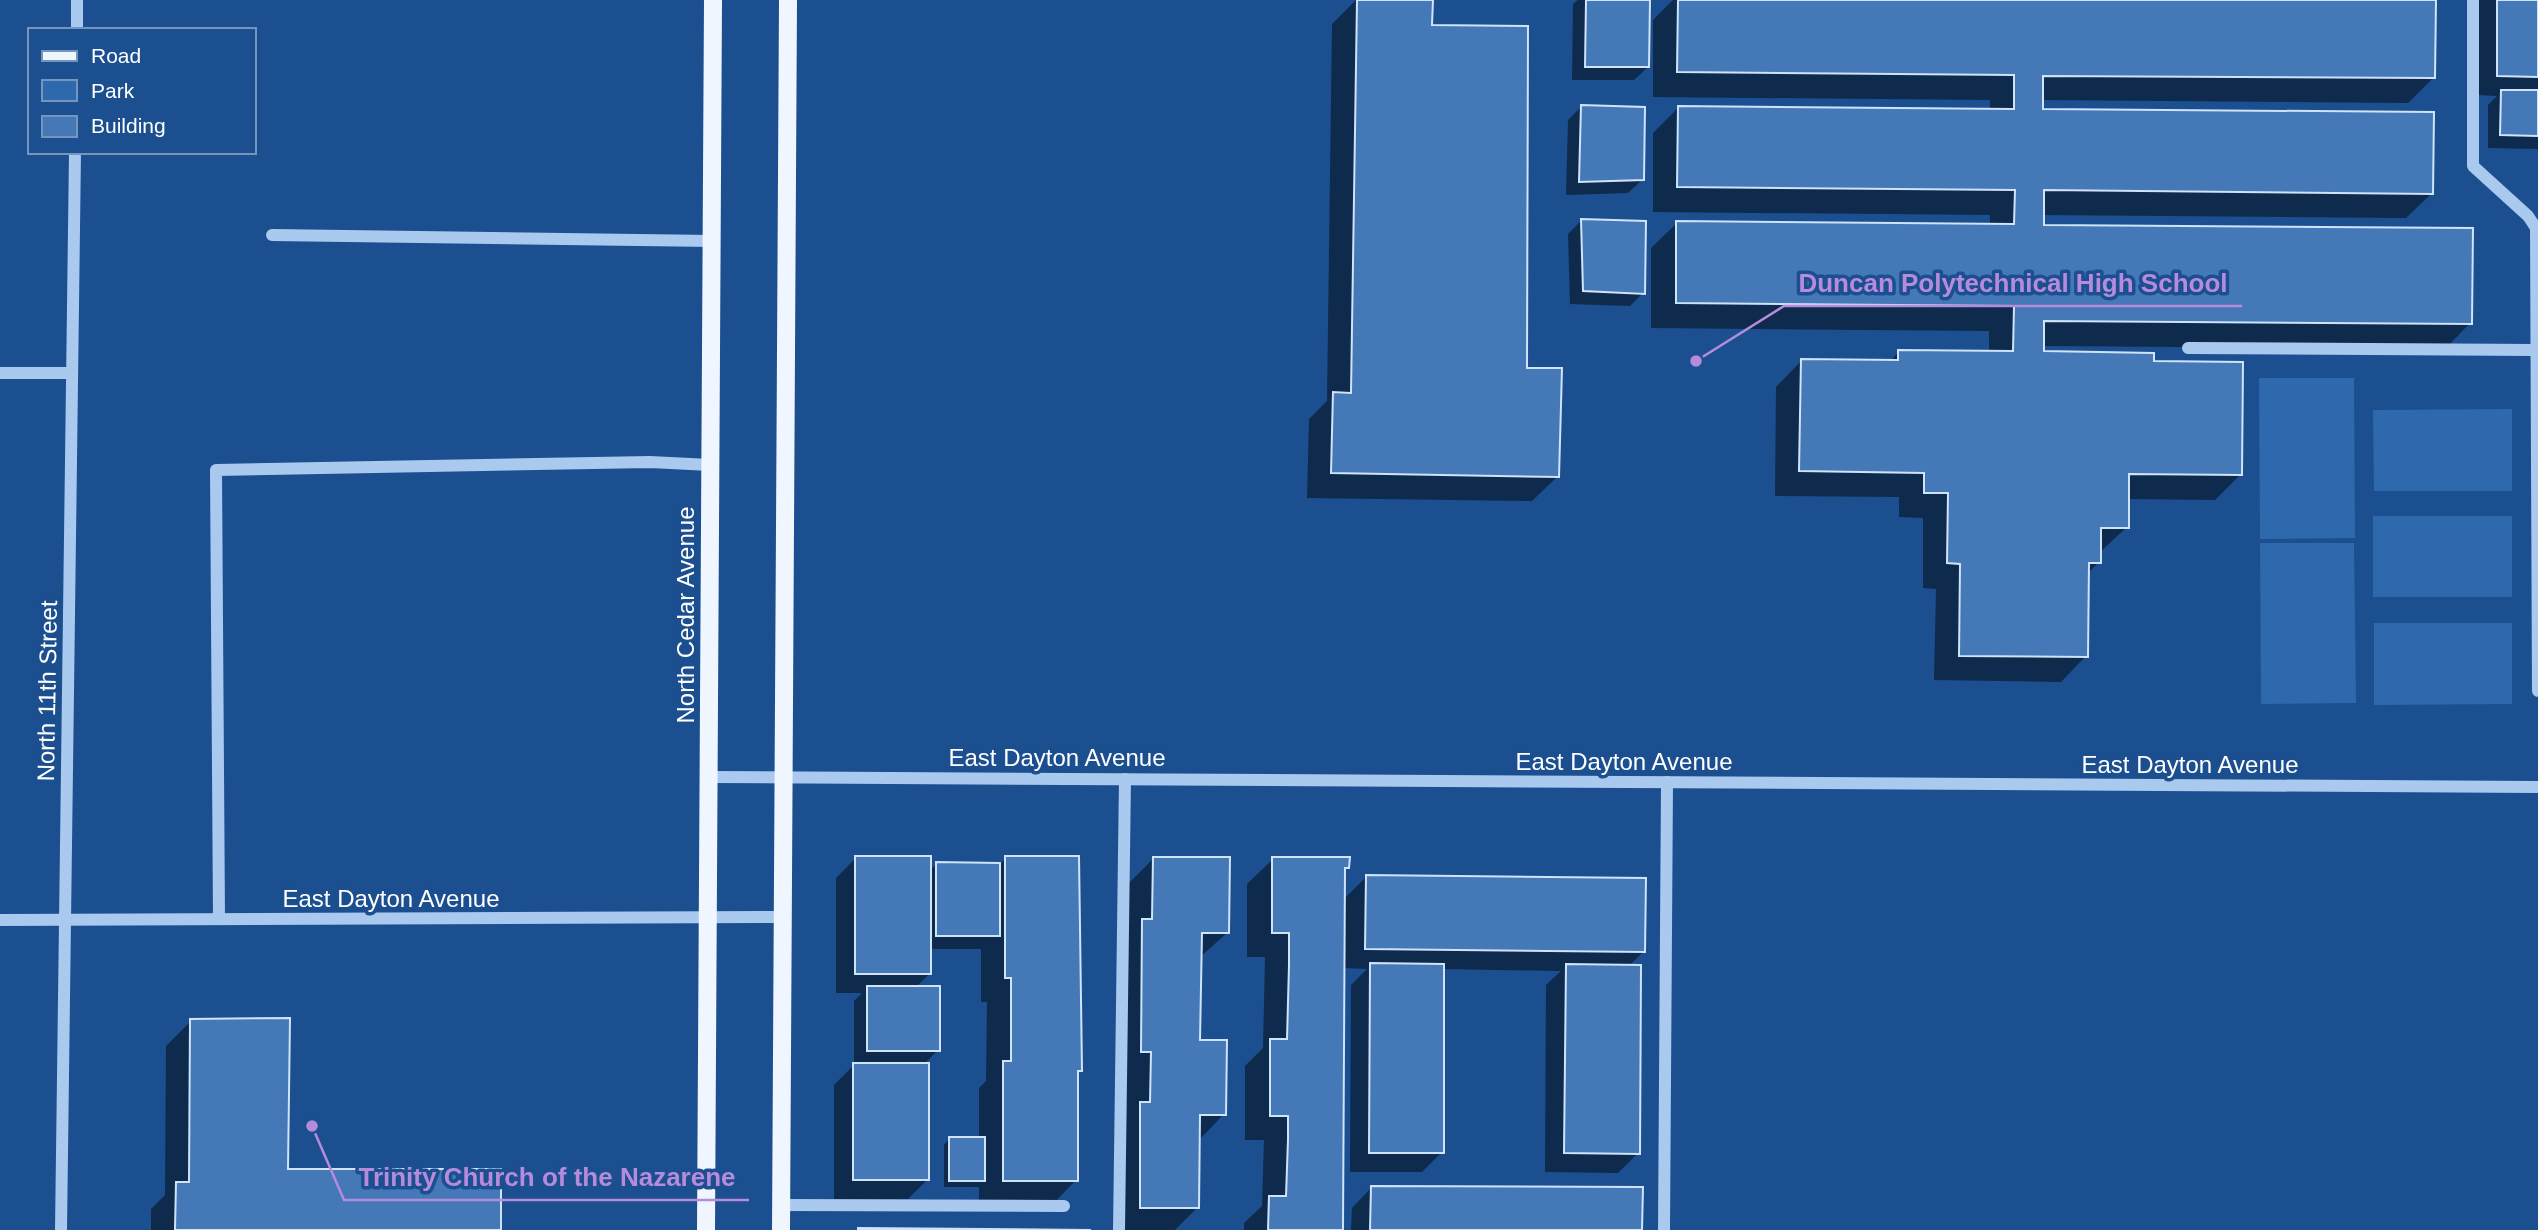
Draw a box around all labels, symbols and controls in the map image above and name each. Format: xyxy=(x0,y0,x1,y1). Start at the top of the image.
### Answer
legend xyxy=(28,28,256,154)
text: Road xyxy=(91,44,141,67)
text: Park xyxy=(91,79,135,102)
text: Building xyxy=(91,114,166,137)
callout: Duncan Polytechnical High School xyxy=(1784,259,2242,306)
text: Duncan Polytechnical High School xyxy=(1798,268,2228,298)
street label: North Cedar Avenue xyxy=(672,506,699,724)
street label: North 11th Street xyxy=(32,600,62,782)
street label: East Dayton Avenue xyxy=(948,744,1166,771)
street label: East Dayton Avenue xyxy=(1515,748,1733,775)
street label: East Dayton Avenue xyxy=(2081,751,2299,778)
street label: East Dayton Avenue xyxy=(282,885,500,912)
callout: Trinity Church of the Nazarene xyxy=(344,1153,749,1200)
text: Trinity Church of the Nazarene xyxy=(358,1162,736,1192)

